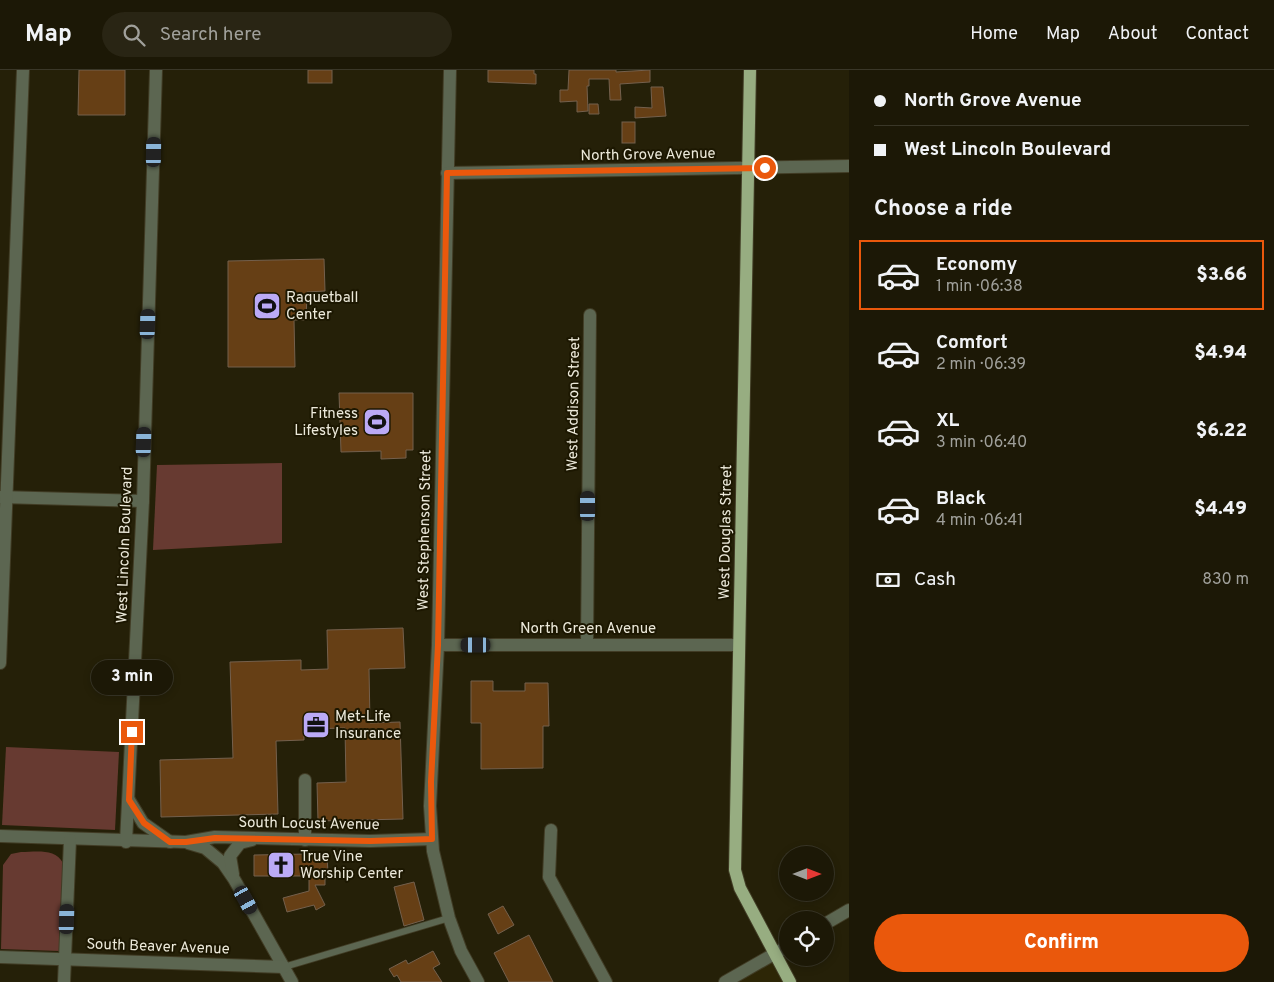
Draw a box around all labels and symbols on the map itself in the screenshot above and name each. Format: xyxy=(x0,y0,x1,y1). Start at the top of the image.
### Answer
car xyxy=(146,137,161,167)
street label: North Grove Avenue xyxy=(580,145,716,166)
route start xyxy=(754,157,776,179)
place label: Raquetball Center xyxy=(286,289,358,325)
sports icon: Raquetball Center xyxy=(252,291,282,321)
car xyxy=(139,309,156,339)
street label: West Addison Street xyxy=(564,336,585,472)
place label: Fitness Lifestyles xyxy=(294,405,358,441)
sports icon: Fitness Lifestyles xyxy=(362,407,392,437)
car xyxy=(135,427,152,457)
street label: West Stephenson Street xyxy=(415,449,436,611)
street label: West Douglas Street xyxy=(716,464,737,600)
street label: West Lincoln Boulevard xyxy=(113,466,138,624)
car xyxy=(580,491,595,521)
street label: North Green Avenue xyxy=(520,620,656,639)
car xyxy=(461,638,491,653)
callout: 3 min xyxy=(91,660,173,694)
place label: Met-Life Insurance xyxy=(335,708,401,744)
office icon: Met-Life Insurance xyxy=(301,710,331,740)
route end xyxy=(121,721,143,743)
street label: South Locust Avenue xyxy=(238,814,380,835)
north arrow xyxy=(779,846,834,901)
place label: True Vine Worship Center xyxy=(300,848,404,884)
church icon: True Vine Worship Center xyxy=(266,850,296,880)
car xyxy=(232,883,259,917)
car xyxy=(58,904,75,934)
street label: South Beaver Avenue xyxy=(86,936,230,959)

